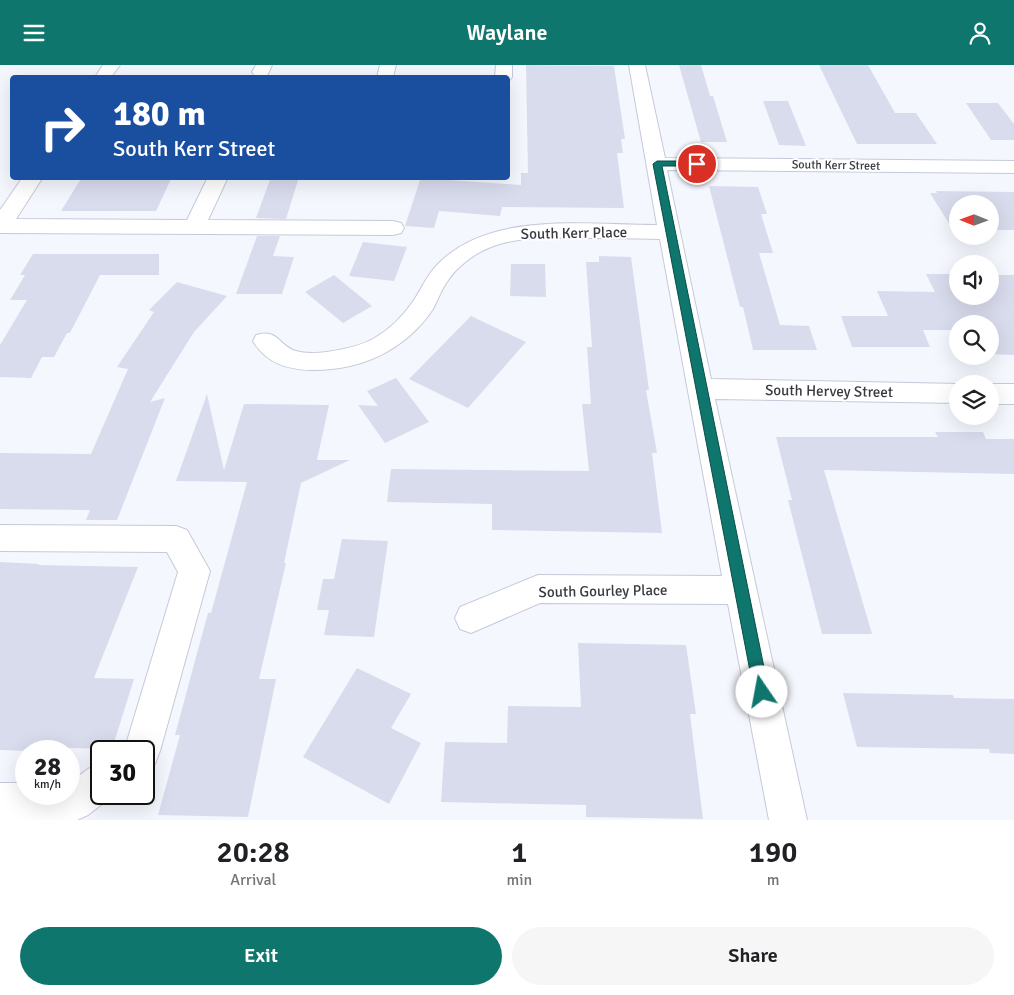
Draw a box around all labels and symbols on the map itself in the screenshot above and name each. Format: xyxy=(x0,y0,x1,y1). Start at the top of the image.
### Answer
pin xyxy=(676,143,718,185)
street label: South Kerr Street xyxy=(792,157,880,174)
north arrow xyxy=(949,195,999,245)
street label: South Kerr Place xyxy=(521,223,627,243)
street label: South Hervey Street xyxy=(765,381,893,401)
street label: South Gourley Place xyxy=(538,581,668,601)
position arrow xyxy=(735,665,787,717)
speed limit sign: 30 xyxy=(90,740,155,805)

